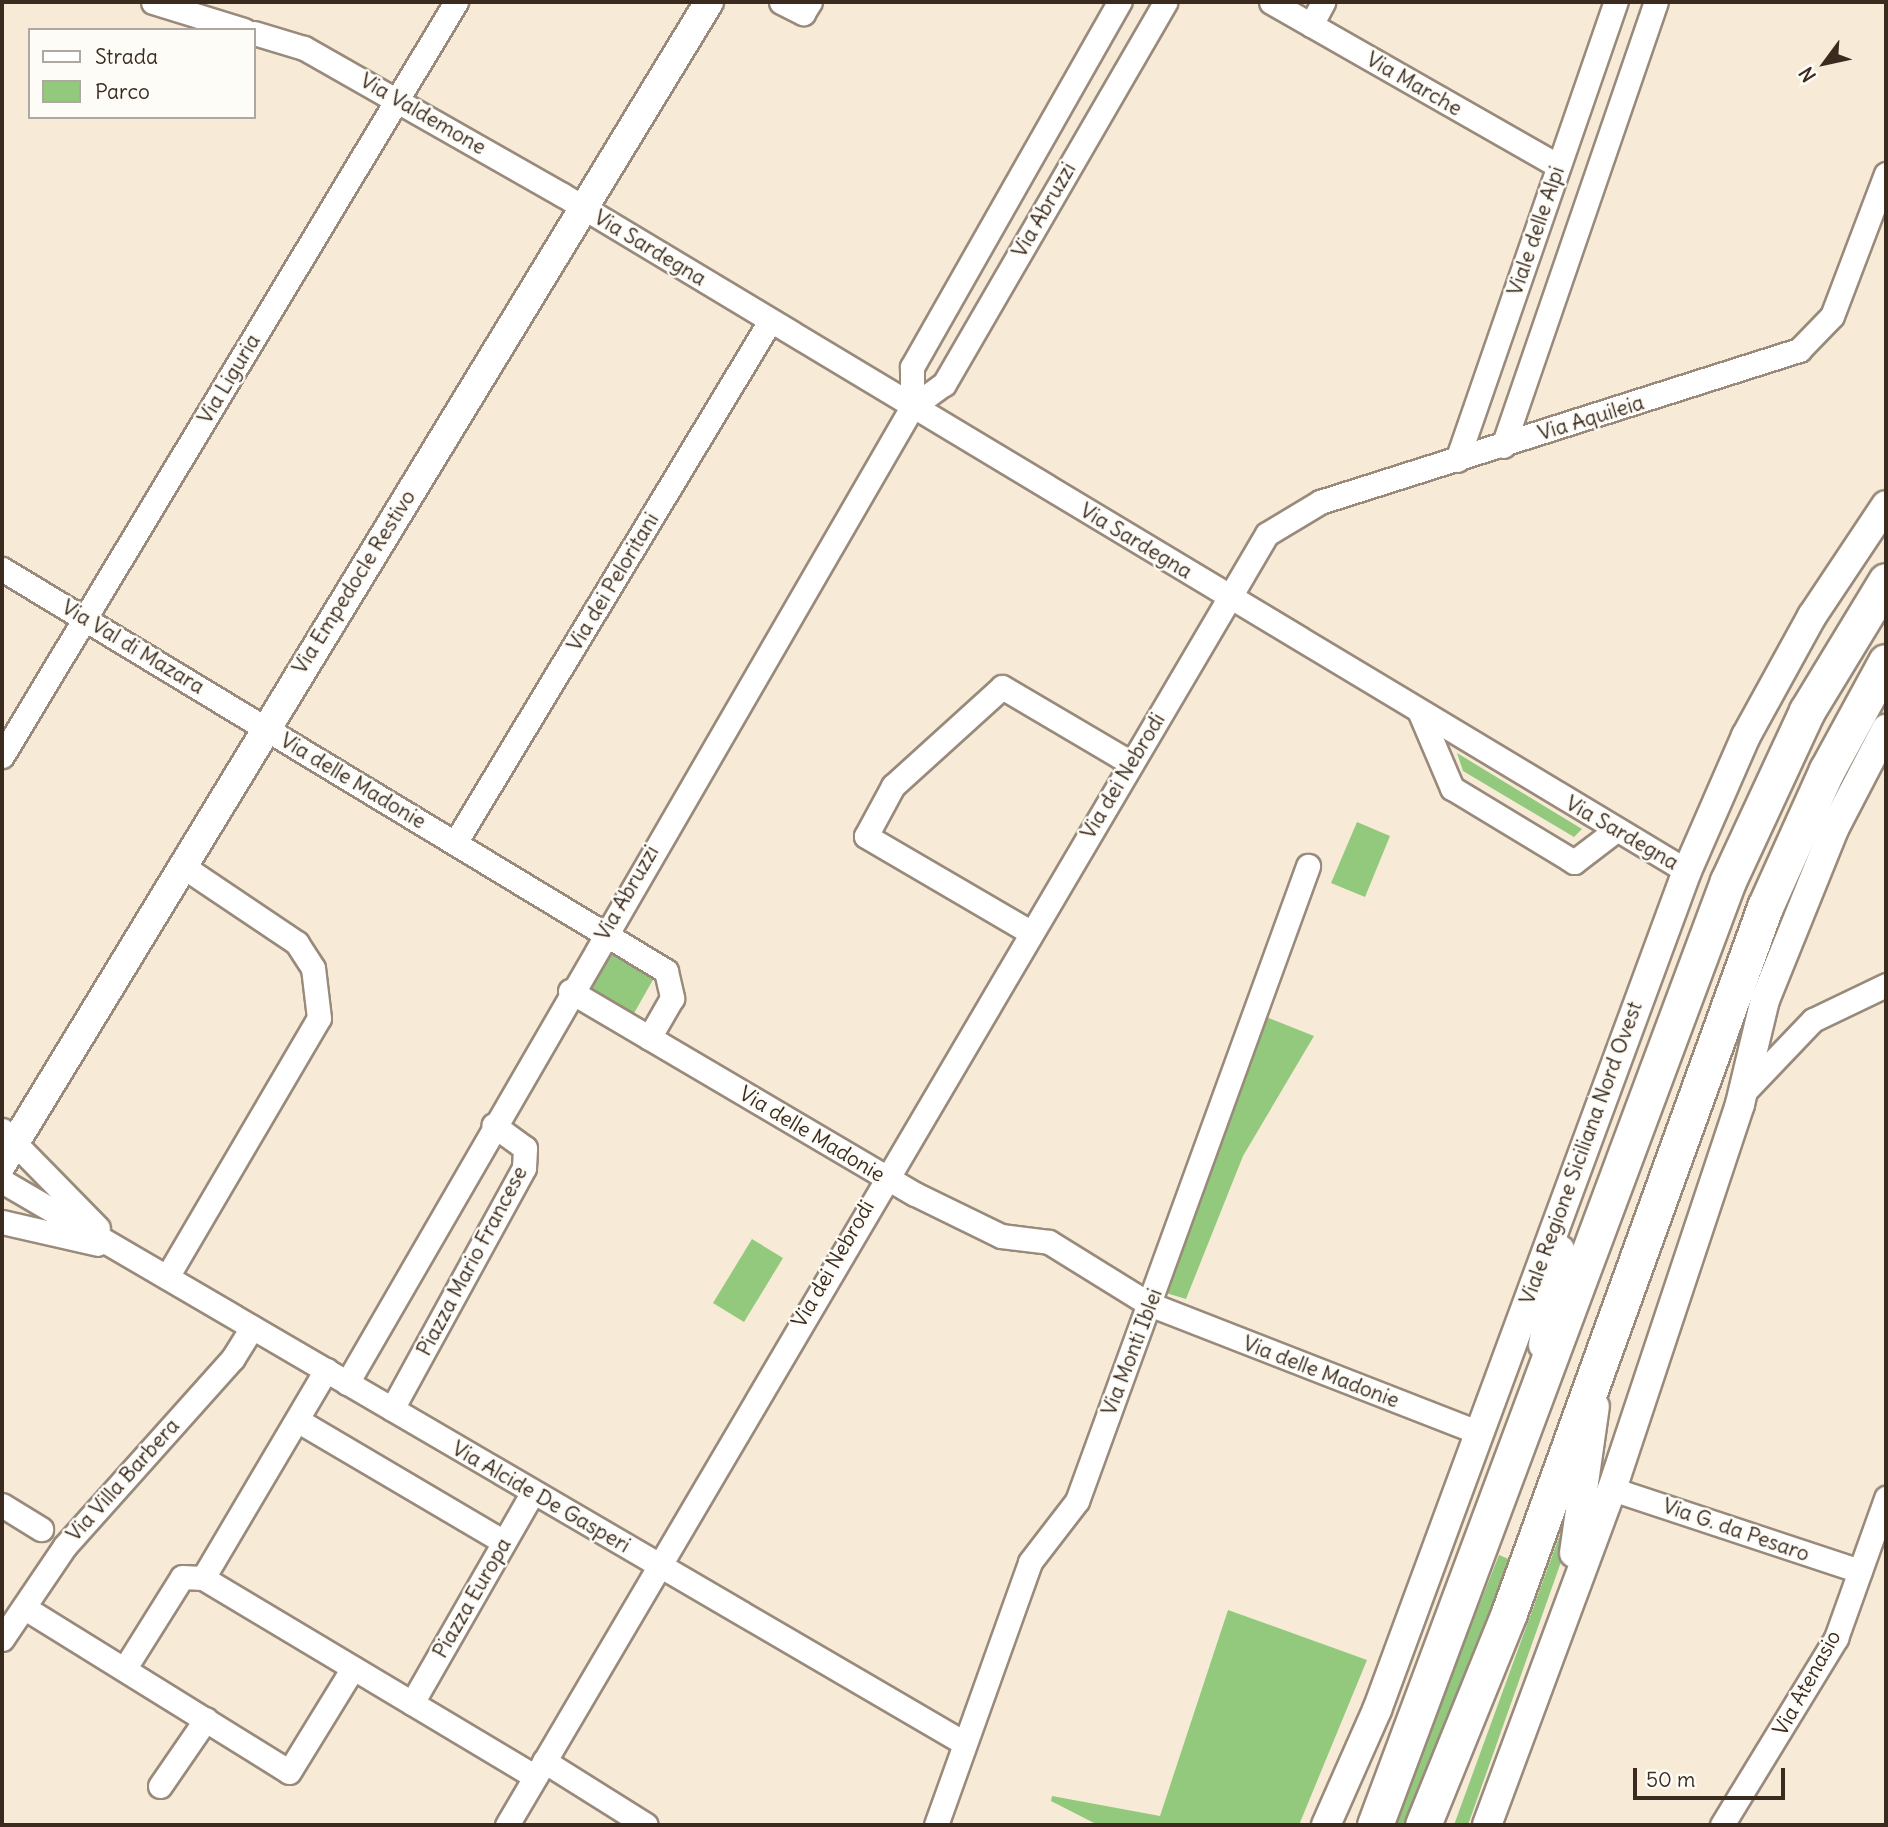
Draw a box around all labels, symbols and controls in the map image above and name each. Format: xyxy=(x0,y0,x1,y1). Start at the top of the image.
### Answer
legend xyxy=(28,28,256,119)
north arrow xyxy=(1790,28,1860,98)
text: Strada xyxy=(95,43,158,70)
street label: Via Marche xyxy=(1362,47,1466,121)
text: N xyxy=(1794,62,1821,86)
street label: Via Valdemone xyxy=(356,68,490,160)
text: Parco xyxy=(95,78,150,105)
street label: Via Abruzzi xyxy=(1007,158,1081,262)
street label: Viale delle Alpi xyxy=(1502,163,1570,299)
street label: Via Sardegna xyxy=(589,205,711,291)
street label: Via Liguria xyxy=(192,330,266,428)
street label: Via Aquileia xyxy=(1535,390,1647,446)
street label: Via Empedocle Restivo xyxy=(287,485,421,679)
street label: Via Sardegna xyxy=(1075,498,1197,584)
street label: Via dei Peloritani xyxy=(562,508,664,656)
street label: Via Val di Mazara xyxy=(57,595,209,699)
street label: Via dei Nebrodi xyxy=(1075,708,1171,844)
street label: Via delle Madonie xyxy=(276,728,430,834)
street label: Via Sardegna xyxy=(1561,791,1683,875)
street label: Via Abruzzi xyxy=(590,841,664,945)
street label: Viale Regione Siciliana Nord Ovest xyxy=(1514,998,1648,1308)
street label: Via delle Madonie xyxy=(735,1081,889,1187)
street label: Piazza Mario Francese xyxy=(411,1162,533,1360)
street label: Via dei Nebrodi xyxy=(786,1196,880,1332)
street label: Via Monti Iblei xyxy=(1096,1285,1168,1419)
street label: Via delle Madonie xyxy=(1239,1331,1403,1413)
street label: Via Villa Barbera xyxy=(61,1413,185,1547)
street label: Via Alcide De Gasperi xyxy=(447,1436,635,1558)
street label: Via G. da Pesaro xyxy=(1659,1493,1813,1567)
street label: Piazza Europa xyxy=(427,1533,517,1663)
street label: Via Atenasio xyxy=(1768,1626,1846,1740)
scale bar xyxy=(1636,1754,1788,1798)
text: 50 m xyxy=(1646,1766,1695,1793)

